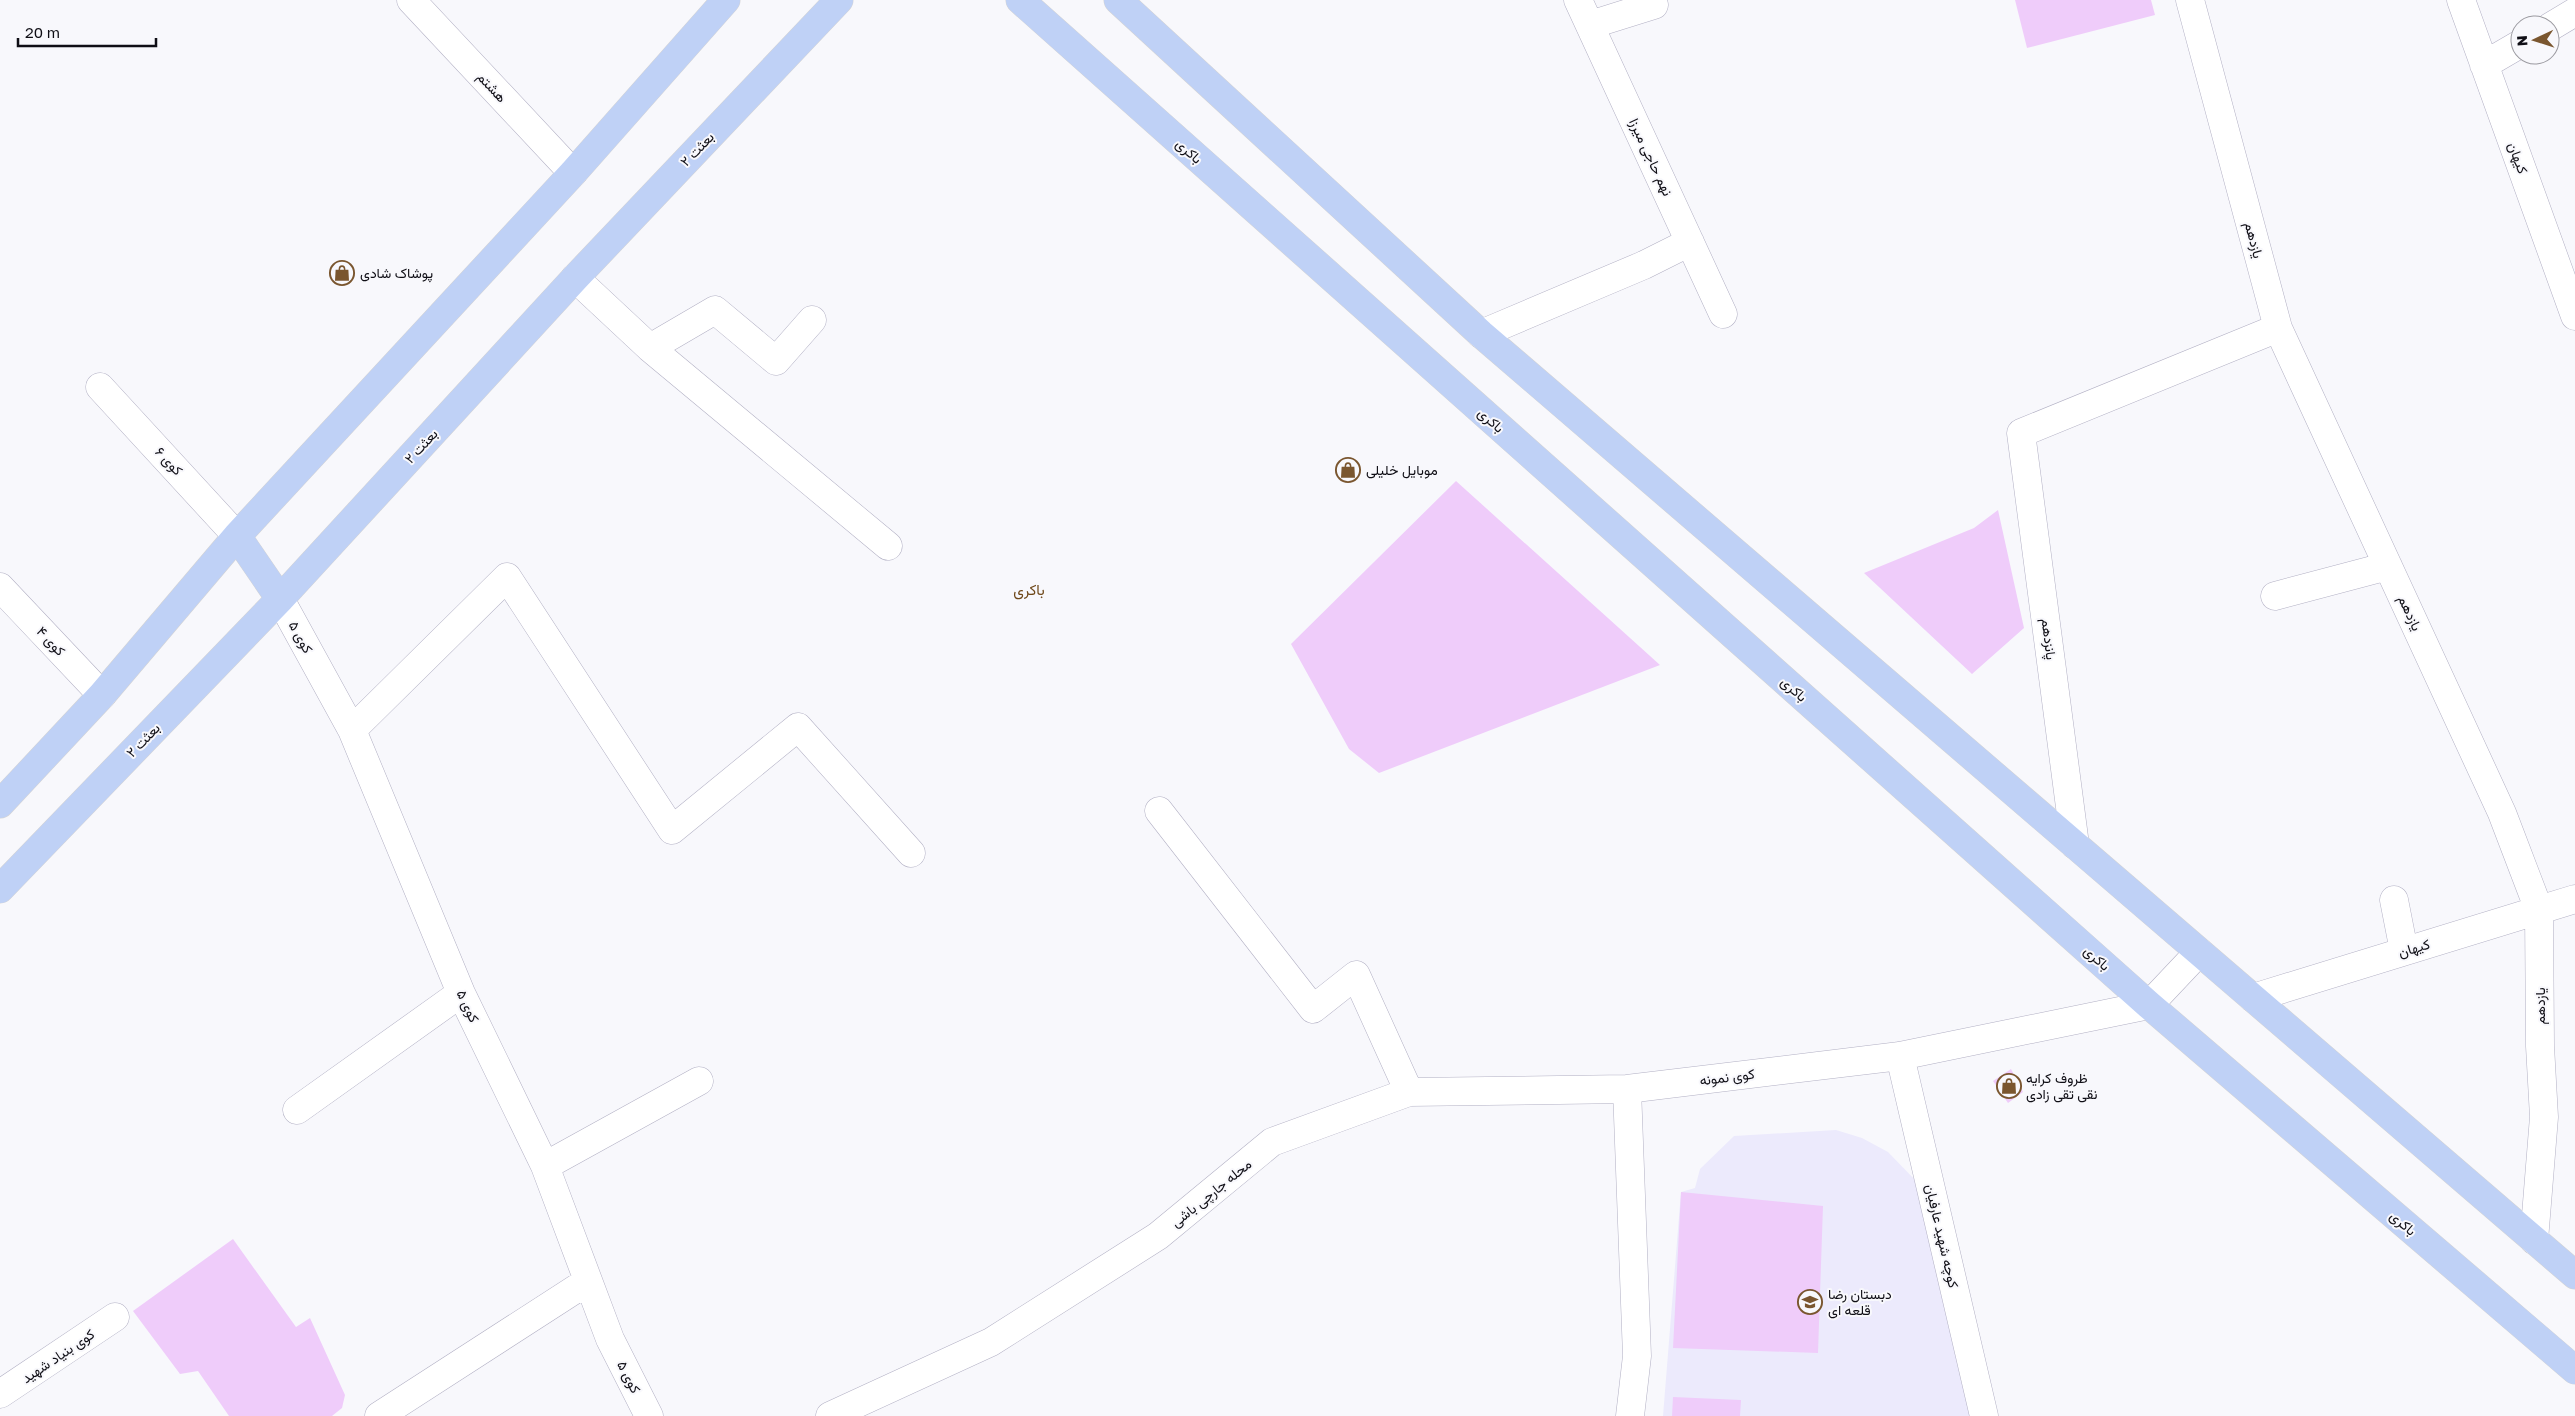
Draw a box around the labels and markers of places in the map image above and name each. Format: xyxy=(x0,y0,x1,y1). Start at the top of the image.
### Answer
shop icon: پوشاک شادی xyxy=(329,260,355,286)
place label: پوشاک شادی xyxy=(360,264,433,283)
shop icon: موبایل خلیلی xyxy=(1335,457,1361,483)
place label: موبایل خلیلی xyxy=(1366,461,1438,479)
place label: ظروف کرایه نقی تقی زادی xyxy=(2026,1069,2097,1103)
shop icon: ظروف کرایه نقی تقی زادی xyxy=(1996,1073,2022,1099)
place label: دبستان رضا قلعه ای xyxy=(1828,1285,1892,1319)
school or university icon: دبستان رضا قلعه ای xyxy=(1797,1289,1823,1315)

